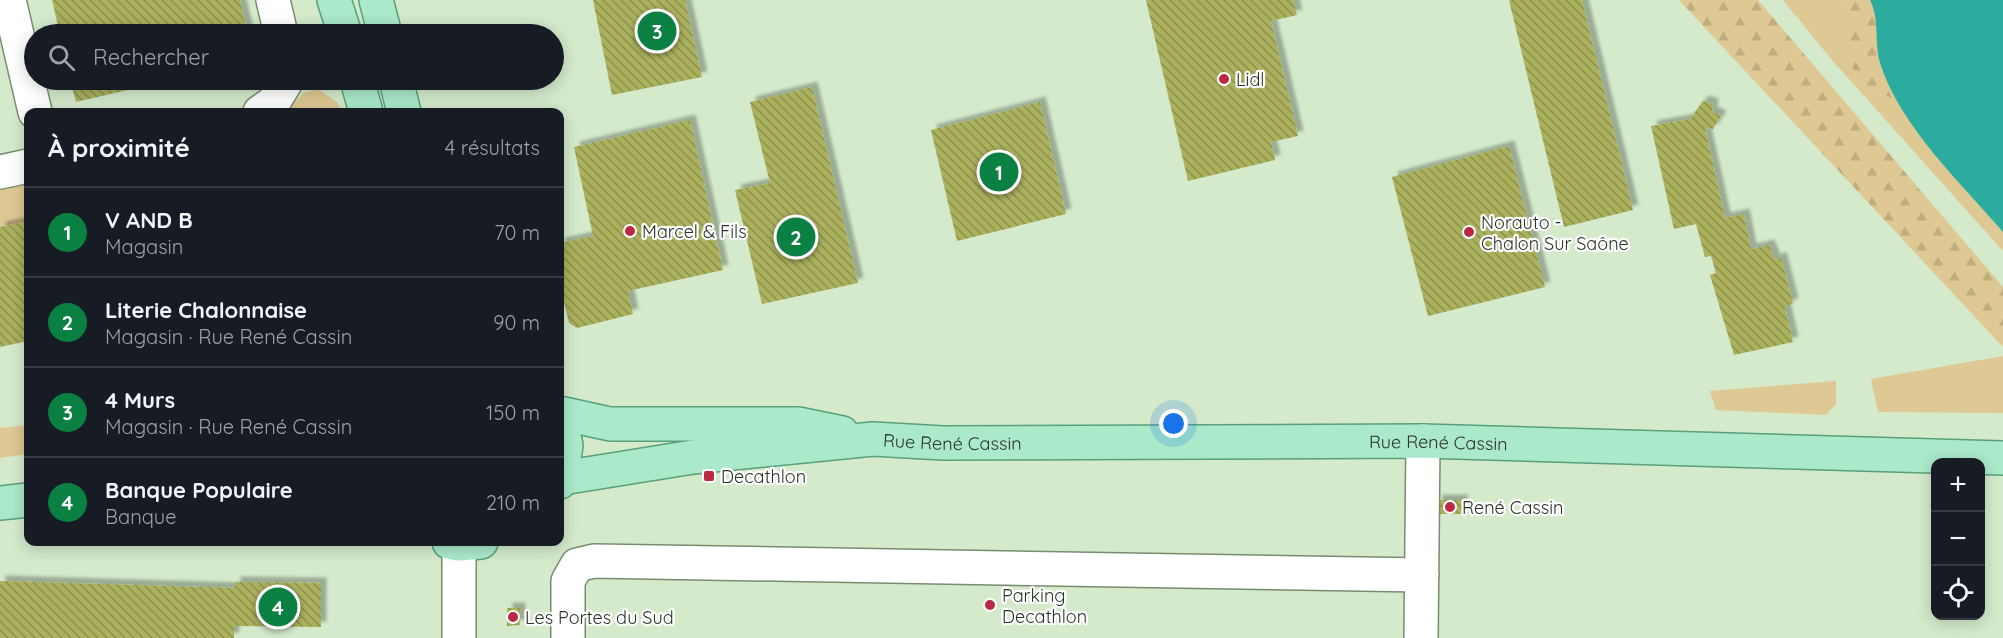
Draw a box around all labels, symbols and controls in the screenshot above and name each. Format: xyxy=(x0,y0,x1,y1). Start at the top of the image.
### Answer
pin: 3 xyxy=(638,9,676,54)
search box xyxy=(24,24,564,90)
icon: search xyxy=(45,41,78,74)
text: Rechercher xyxy=(93,43,209,71)
place label: Lidl xyxy=(1236,68,1264,91)
marker: Lidl xyxy=(1217,72,1231,86)
text: À proximité xyxy=(48,131,190,164)
text: 4 résultats xyxy=(445,135,540,160)
pin: 1 xyxy=(980,150,1018,195)
text: V AND B xyxy=(105,206,193,234)
place label: Norauto - Chalon Sur Saône xyxy=(1481,211,1629,255)
pin: 2 xyxy=(776,214,816,260)
text: 1 xyxy=(64,220,71,245)
text: 70 m xyxy=(494,220,540,245)
place label: Marcel & Fils xyxy=(642,220,747,243)
marker: Marcel & Fils xyxy=(623,224,637,238)
marker: Norauto - Chalon Sur Saône xyxy=(1462,225,1476,239)
text: Magasin xyxy=(105,234,183,259)
text: Literie Chalonnaise xyxy=(105,296,307,324)
text: 2 xyxy=(62,310,73,335)
text: 90 m xyxy=(493,310,540,335)
text: Magasin · Rue René Cassin xyxy=(105,324,352,349)
text: 4 Murs xyxy=(105,386,175,414)
text: 3 xyxy=(62,400,73,425)
text: 150 m xyxy=(486,400,540,425)
your location xyxy=(1159,409,1188,438)
text: Magasin · Rue René Cassin xyxy=(105,414,352,439)
street label: Rue René Cassin xyxy=(882,428,1022,455)
street label: Rue René Cassin xyxy=(1369,429,1508,455)
map controls xyxy=(1931,458,1985,620)
button: + xyxy=(1931,458,1985,512)
place label: Decathlon xyxy=(721,465,806,488)
marker: Decathlon xyxy=(702,469,716,483)
text: Banque Populaire xyxy=(105,476,293,504)
text: 4 xyxy=(62,490,73,515)
text: 210 m xyxy=(486,490,540,515)
place label: René Cassin xyxy=(1462,496,1563,519)
marker: René Cassin xyxy=(1443,500,1457,514)
text: Banque xyxy=(105,504,177,529)
button: − xyxy=(1931,512,1985,566)
button: locate xyxy=(1931,566,1985,620)
pin: 4 xyxy=(258,584,298,630)
place label: Parking Decathlon xyxy=(1002,584,1087,628)
marker: Parking Decathlon xyxy=(983,598,997,612)
place label: Les Portes du Sud xyxy=(525,606,674,629)
marker: Les Portes du Sud xyxy=(506,610,520,624)

